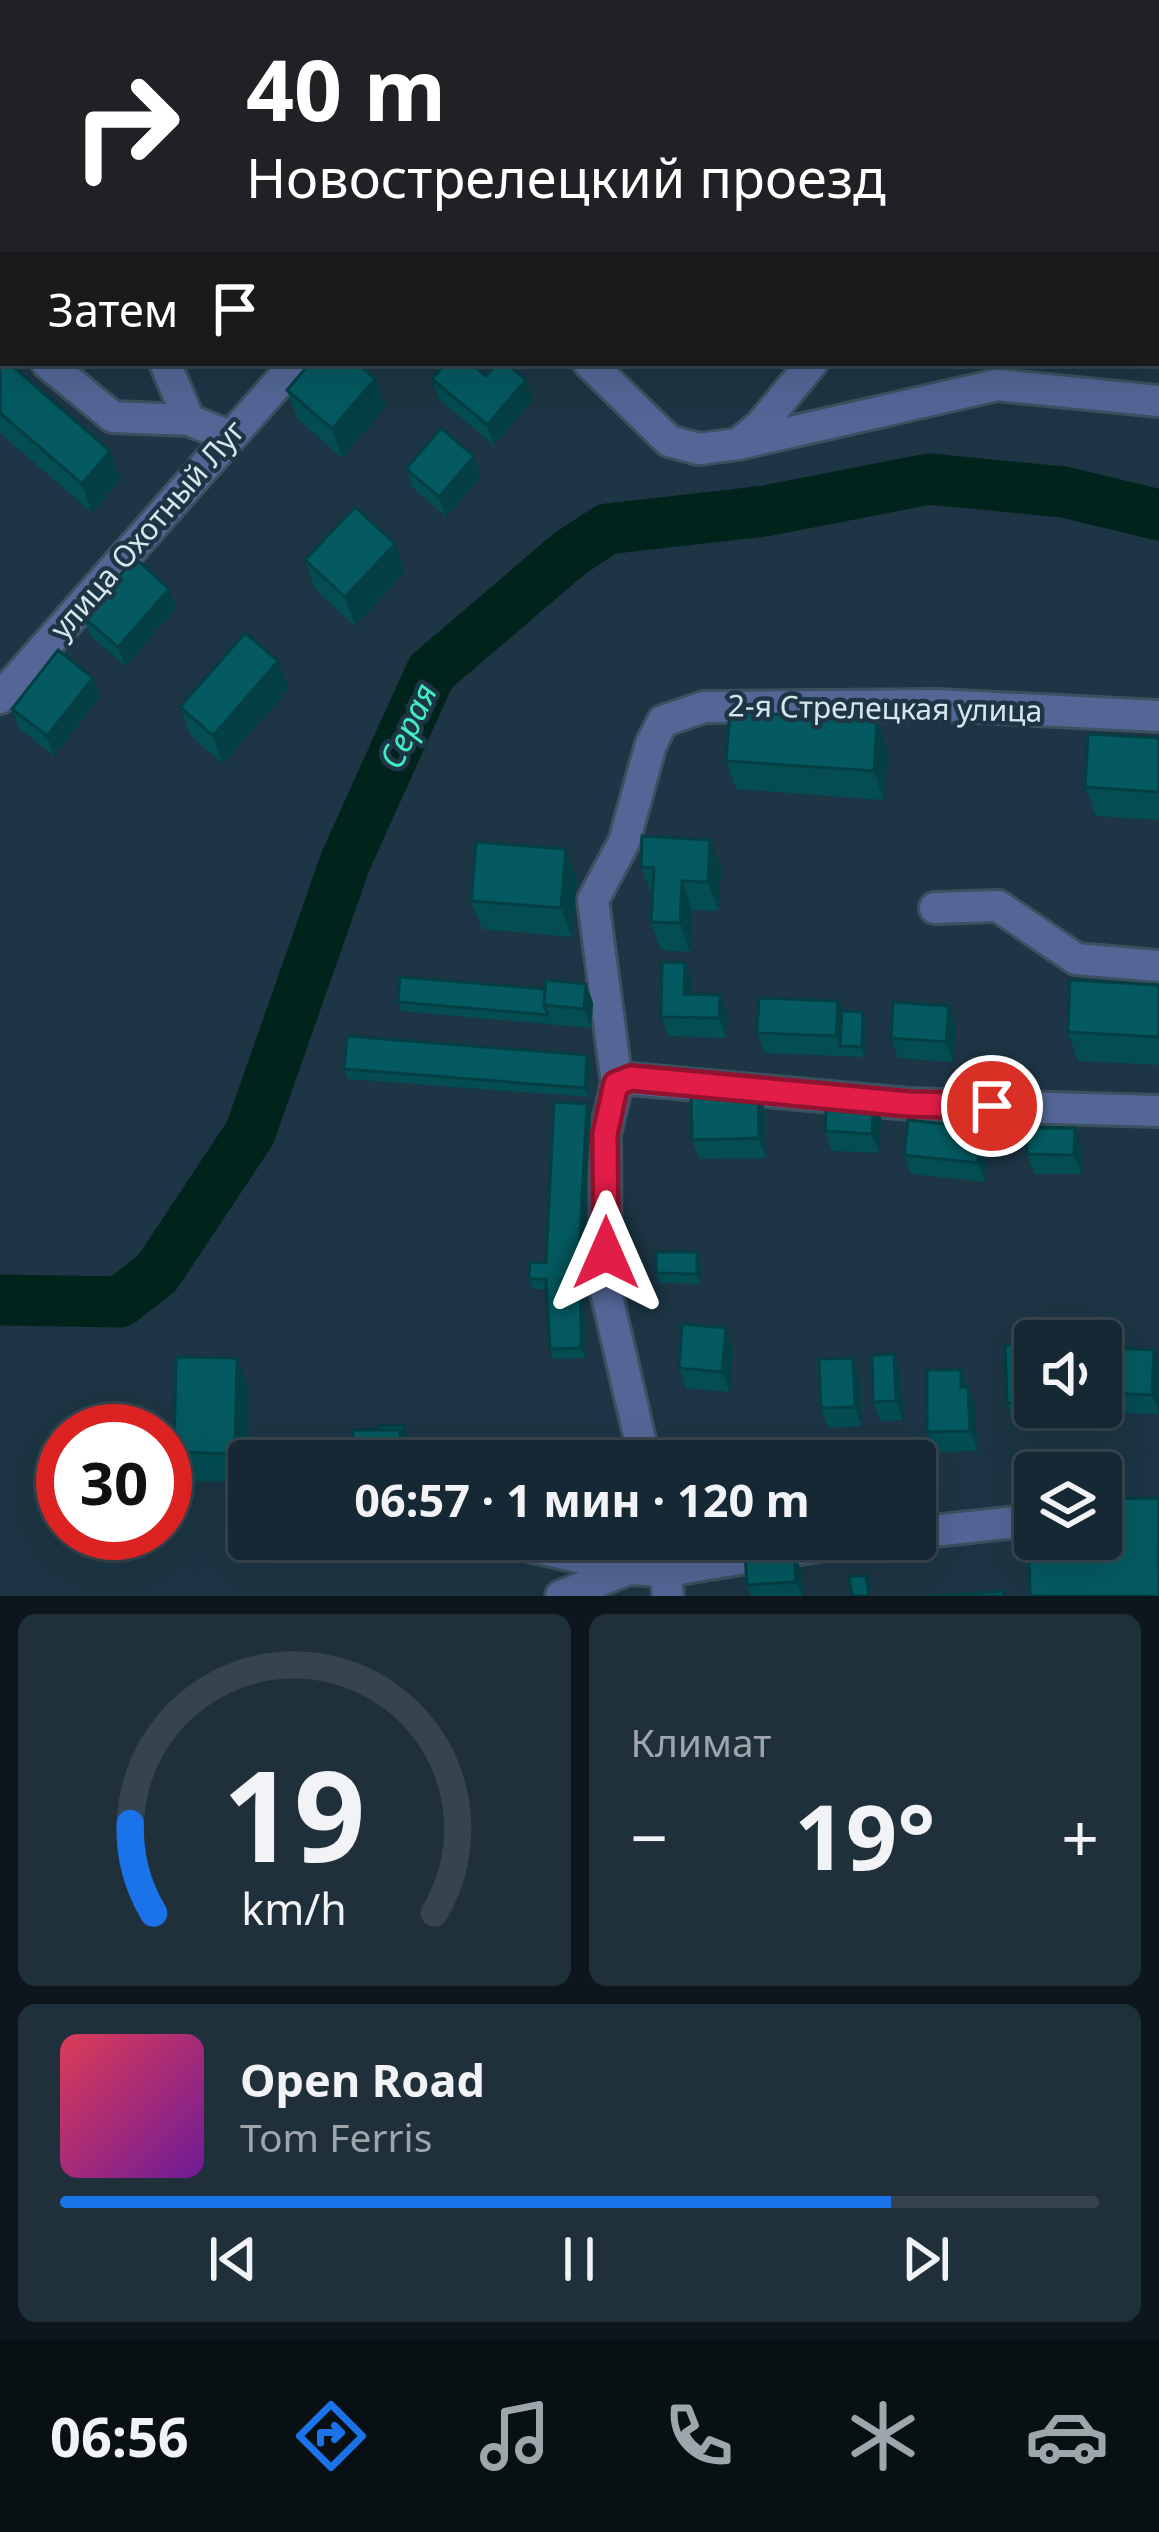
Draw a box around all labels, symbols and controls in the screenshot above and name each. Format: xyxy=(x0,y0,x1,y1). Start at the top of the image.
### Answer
text: 40 m xyxy=(246,31,446,146)
icon: right xyxy=(48,48,204,204)
text: Новострелецкий проезд xyxy=(246,140,886,214)
icon: arrive xyxy=(202,276,268,342)
text: Затем xyxy=(48,279,178,340)
street label: улица Охотный Луг xyxy=(40,411,254,648)
water label: Серая xyxy=(368,676,447,776)
street label: 2-я Стрелецкая улица xyxy=(727,684,1043,731)
pin xyxy=(941,1055,1043,1157)
icon: arrive xyxy=(959,1073,1025,1139)
position arrow xyxy=(543,1190,669,1316)
map controls xyxy=(1014,1320,1122,1560)
button: sound xyxy=(1014,1320,1122,1428)
speed limit sign: 30 xyxy=(36,1404,192,1560)
button: layers xyxy=(1014,1452,1122,1560)
text: 06:57 · 1 мин · 120 m xyxy=(354,1469,810,1530)
text: Климат xyxy=(631,1715,771,1768)
text: 19 xyxy=(223,1729,366,1899)
text: 19° xyxy=(794,1774,935,1896)
text: − xyxy=(631,1791,668,1881)
text: + xyxy=(1061,1791,1099,1881)
text: km/h xyxy=(242,1879,347,1938)
text: Open Road xyxy=(240,2049,485,2110)
text: Tom Ferris xyxy=(240,2110,432,2163)
icon: previous xyxy=(200,2226,266,2292)
icon: pause xyxy=(546,2226,612,2292)
icon: next xyxy=(893,2226,959,2292)
icon: directions xyxy=(289,2394,373,2478)
icon: music xyxy=(473,2394,557,2478)
icon: phone xyxy=(657,2394,741,2478)
icon: climate xyxy=(841,2394,925,2478)
icon: car xyxy=(1025,2394,1109,2478)
text: 06:56 xyxy=(50,2399,189,2473)

